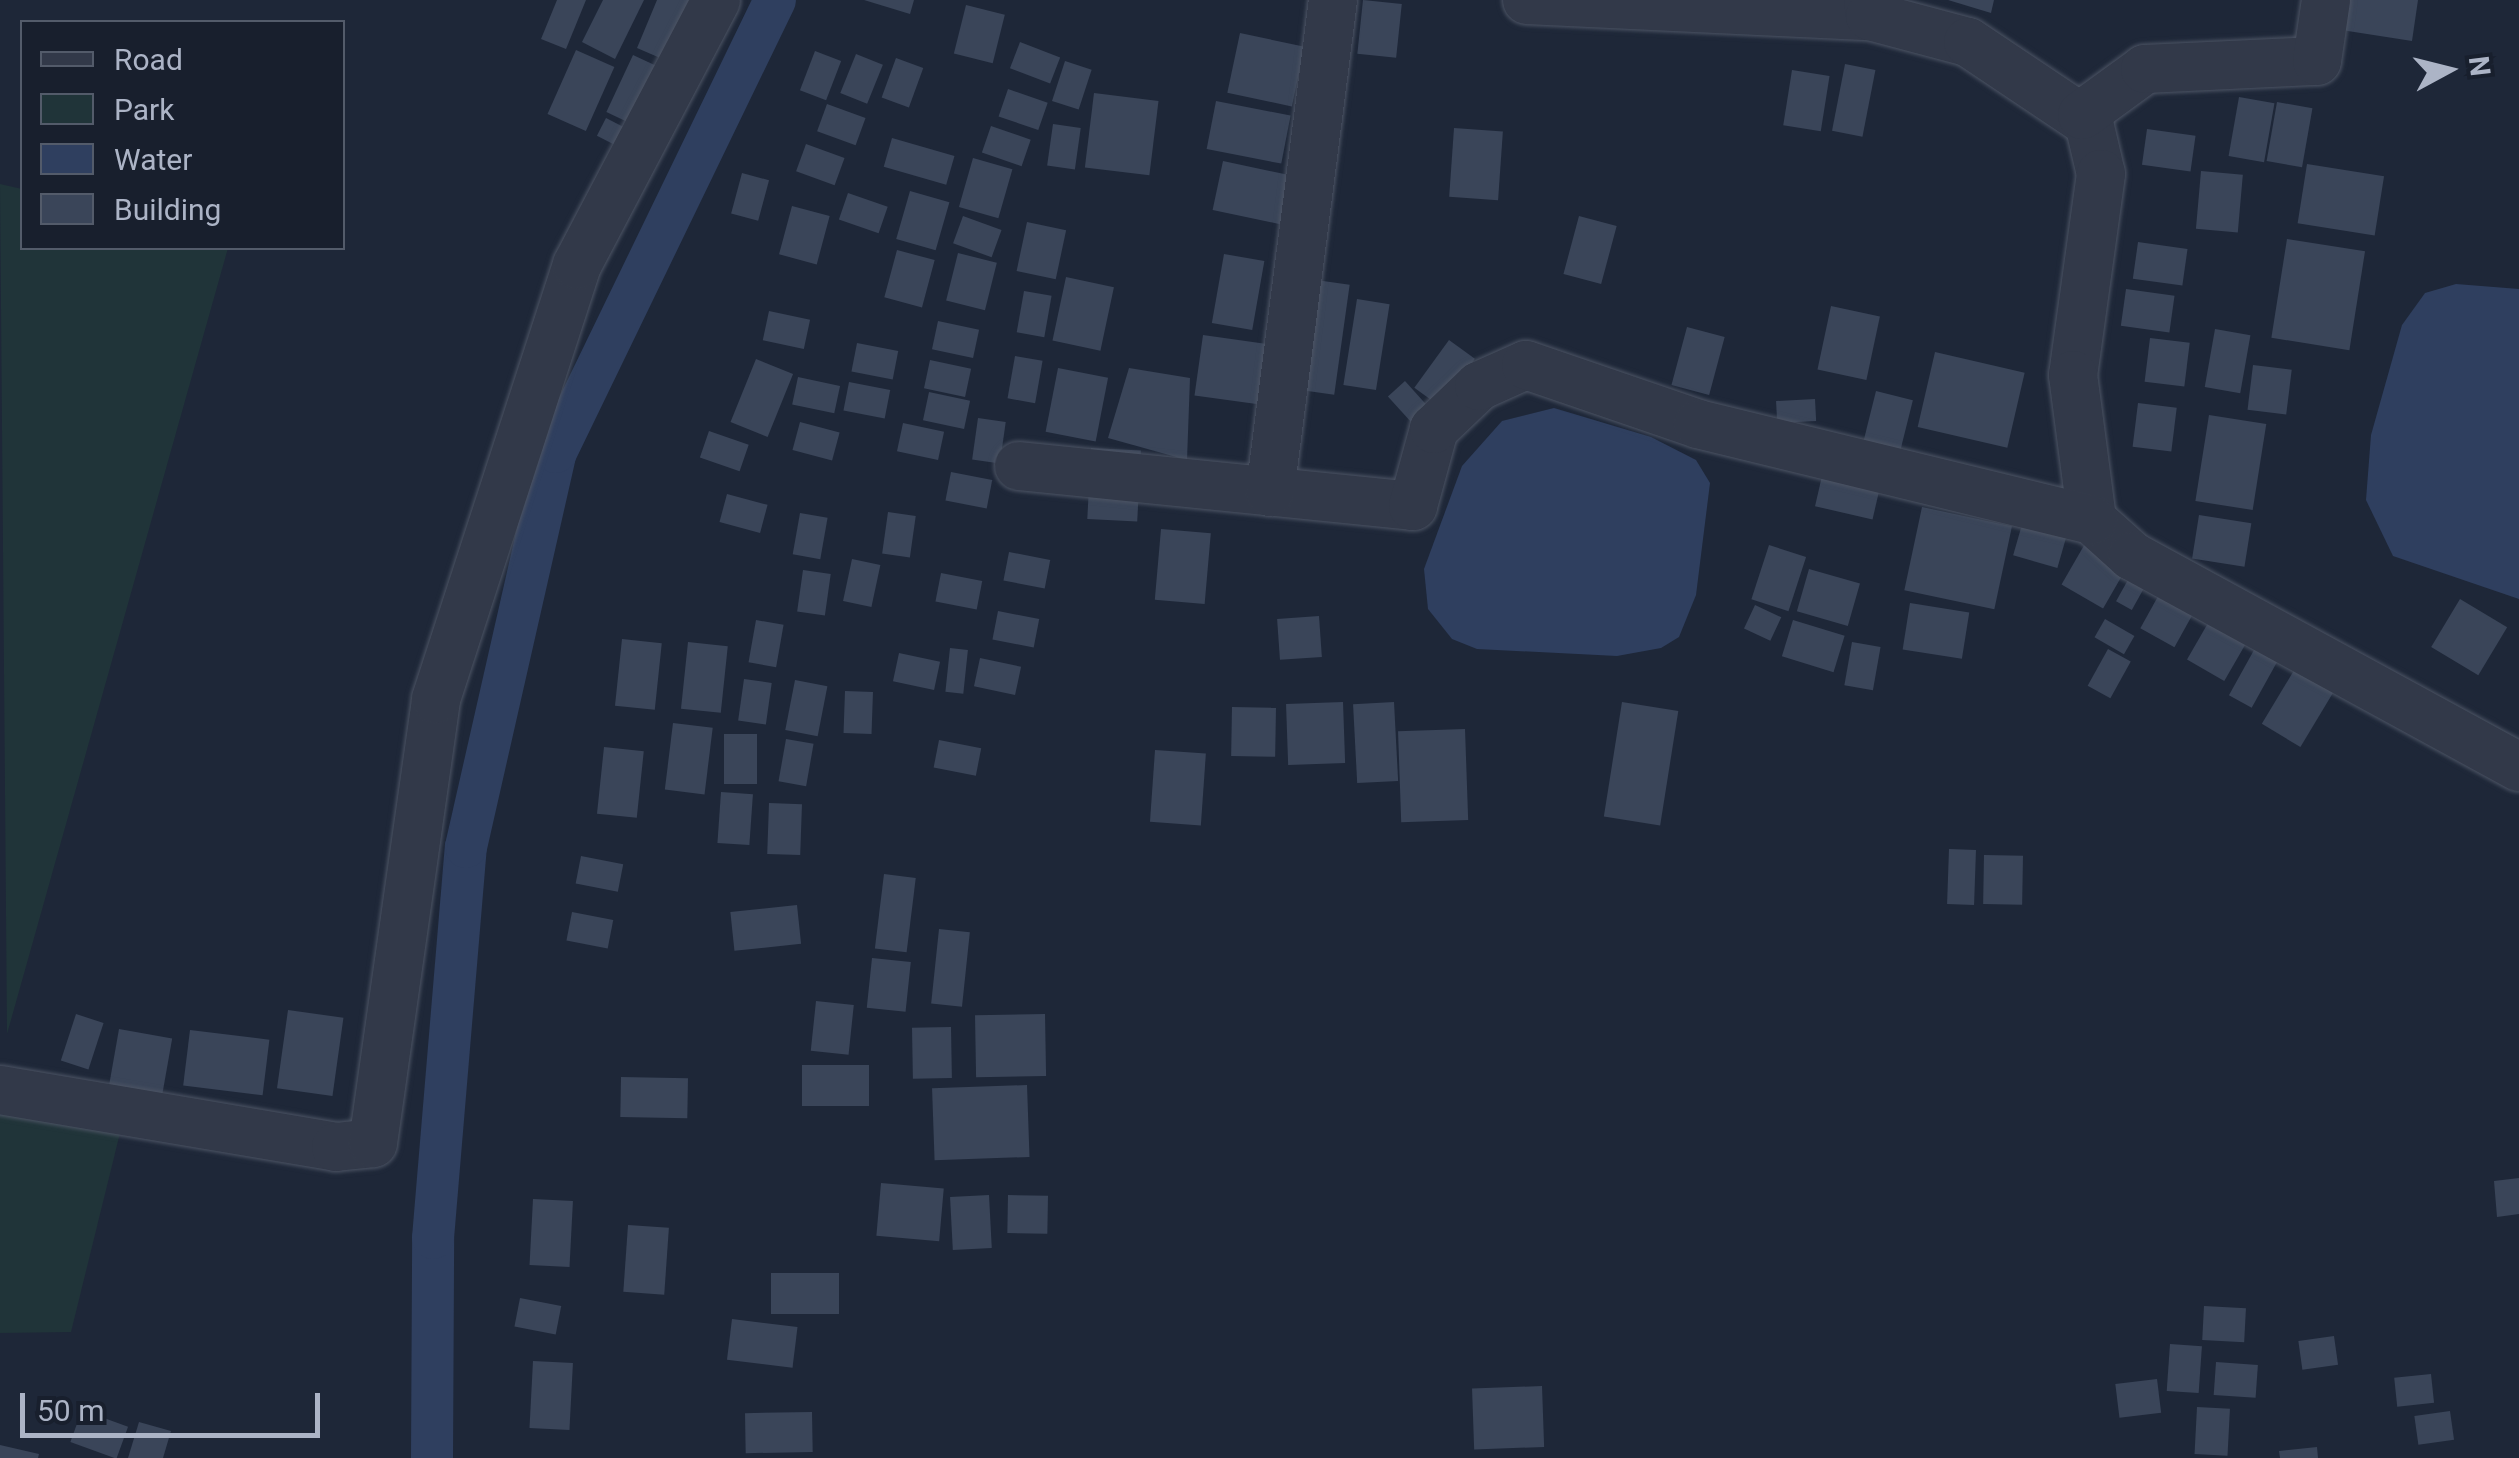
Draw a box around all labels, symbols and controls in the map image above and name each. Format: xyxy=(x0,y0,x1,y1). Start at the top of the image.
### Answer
legend xyxy=(20,20,345,250)
north arrow xyxy=(2399,20,2499,120)
text: Road xyxy=(114,42,183,77)
text: N xyxy=(2462,54,2497,78)
text: Park xyxy=(114,92,174,127)
text: Water xyxy=(114,142,192,177)
text: Building xyxy=(114,192,221,227)
scale bar xyxy=(25,1373,325,1435)
text: 50 m xyxy=(37,1393,104,1428)

